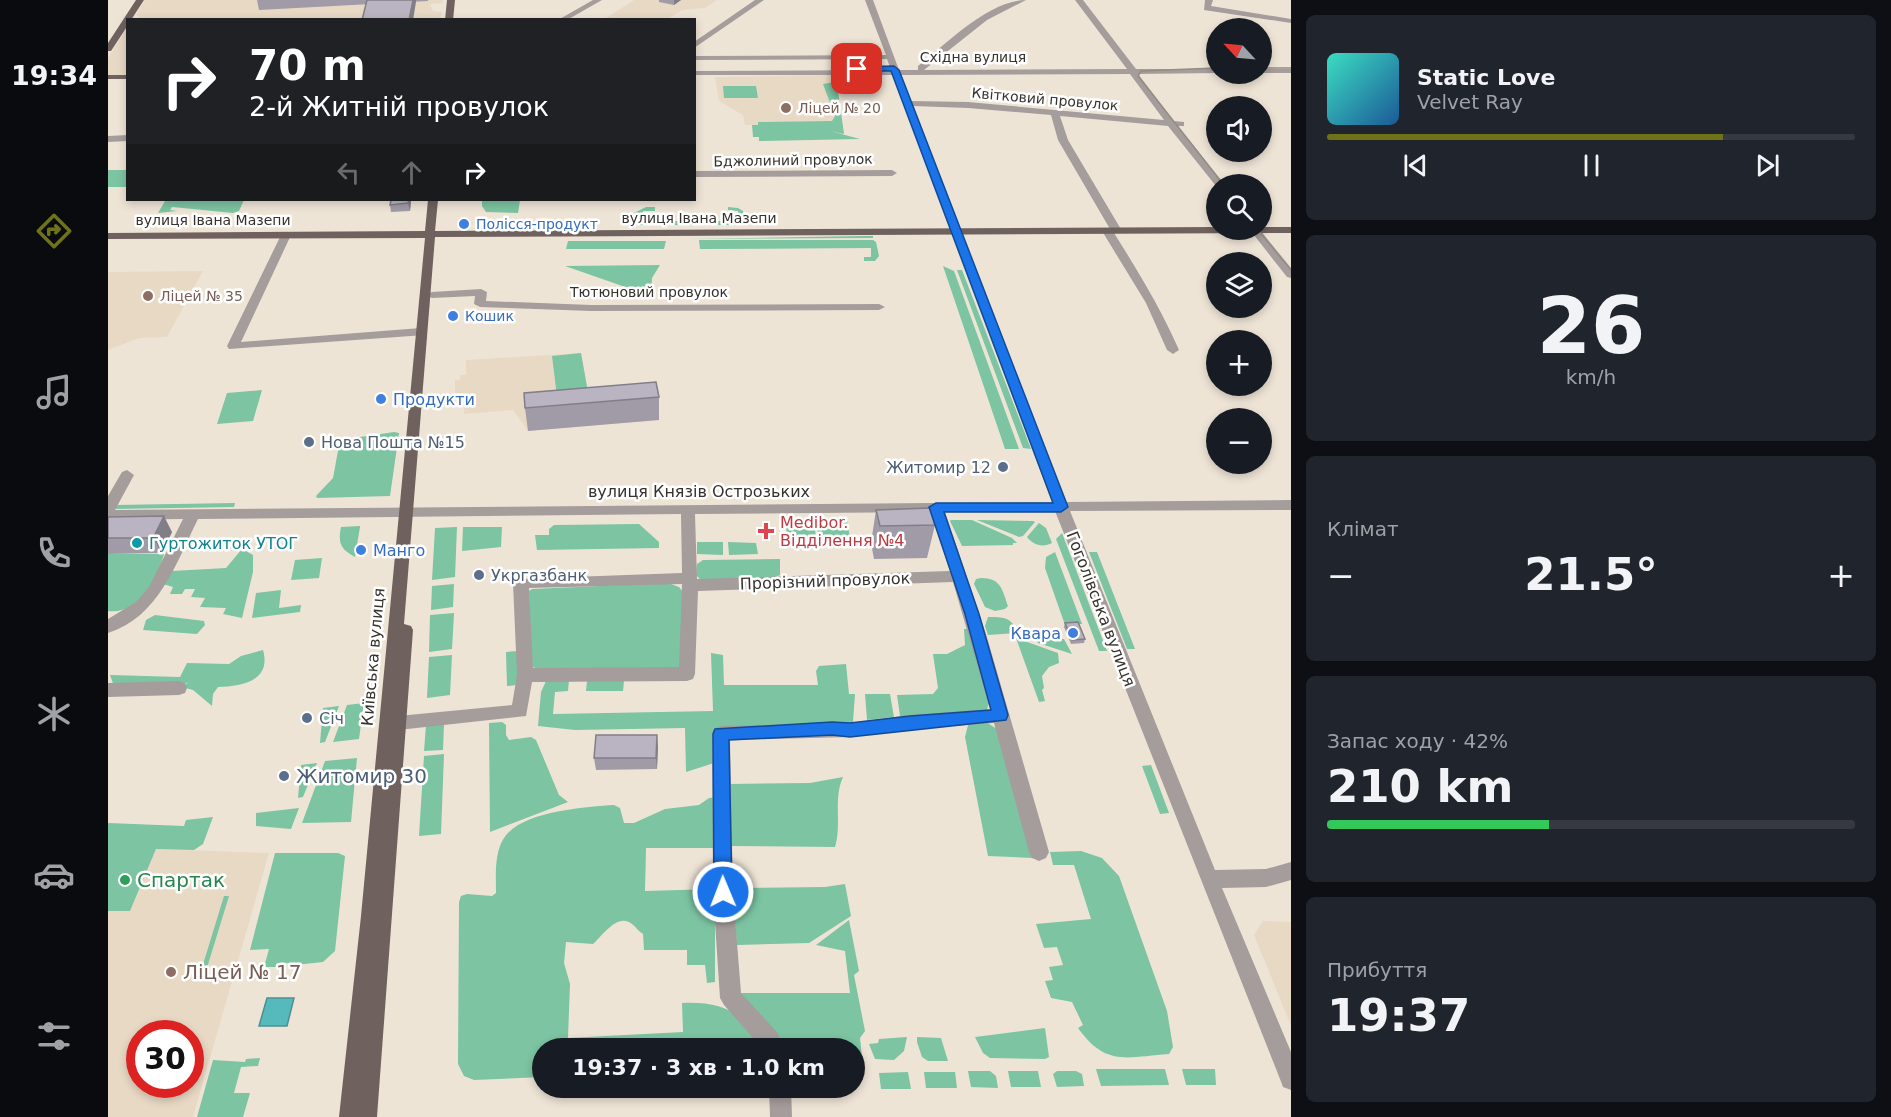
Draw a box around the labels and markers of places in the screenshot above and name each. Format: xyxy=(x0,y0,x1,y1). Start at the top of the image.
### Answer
pin xyxy=(831,43,882,94)
place label: Ліцей № 20 xyxy=(798,100,881,116)
marker: Ліцей № 20 xyxy=(779,101,793,115)
place label: Полісся-продукт xyxy=(476,216,598,232)
marker: Полісся-продукт xyxy=(457,217,471,231)
place label: Ліцей № 35 xyxy=(160,288,243,304)
marker: Ліцей № 35 xyxy=(141,289,155,303)
place label: Кошик xyxy=(465,308,514,324)
marker: Кошик xyxy=(446,309,460,323)
place label: Продукти xyxy=(393,390,475,409)
marker: Продукти xyxy=(374,392,388,406)
place label: Нова Пошта №15 xyxy=(321,433,465,452)
marker: Нова Пошта №15 xyxy=(302,435,316,449)
place label: Житомир 12 xyxy=(886,458,991,477)
marker: Житомир 12 xyxy=(996,460,1010,474)
place label: Medibor. Відділення №4 xyxy=(780,513,905,550)
marker: Medibor. Відділення №4 xyxy=(757,522,775,540)
place label: Гуртожиток УТОГ xyxy=(149,534,298,553)
marker: Гуртожиток УТОГ xyxy=(130,536,144,550)
place label: Манго xyxy=(373,541,425,560)
marker: Манго xyxy=(354,543,368,557)
place label: Укргазбанк xyxy=(491,566,587,585)
marker: Укргазбанк xyxy=(472,568,486,582)
place label: Квара xyxy=(1010,624,1061,643)
marker: Квара xyxy=(1066,626,1080,640)
place label: Січ xyxy=(319,709,344,728)
marker: Січ xyxy=(300,711,314,725)
place label: Житомир 30 xyxy=(296,764,427,788)
marker: Житомир 30 xyxy=(277,769,291,783)
place label: Спартак xyxy=(137,868,225,892)
marker: Спартак xyxy=(118,873,132,887)
place label: Ліцей № 17 xyxy=(183,960,301,984)
marker: Ліцей № 17 xyxy=(164,965,178,979)

